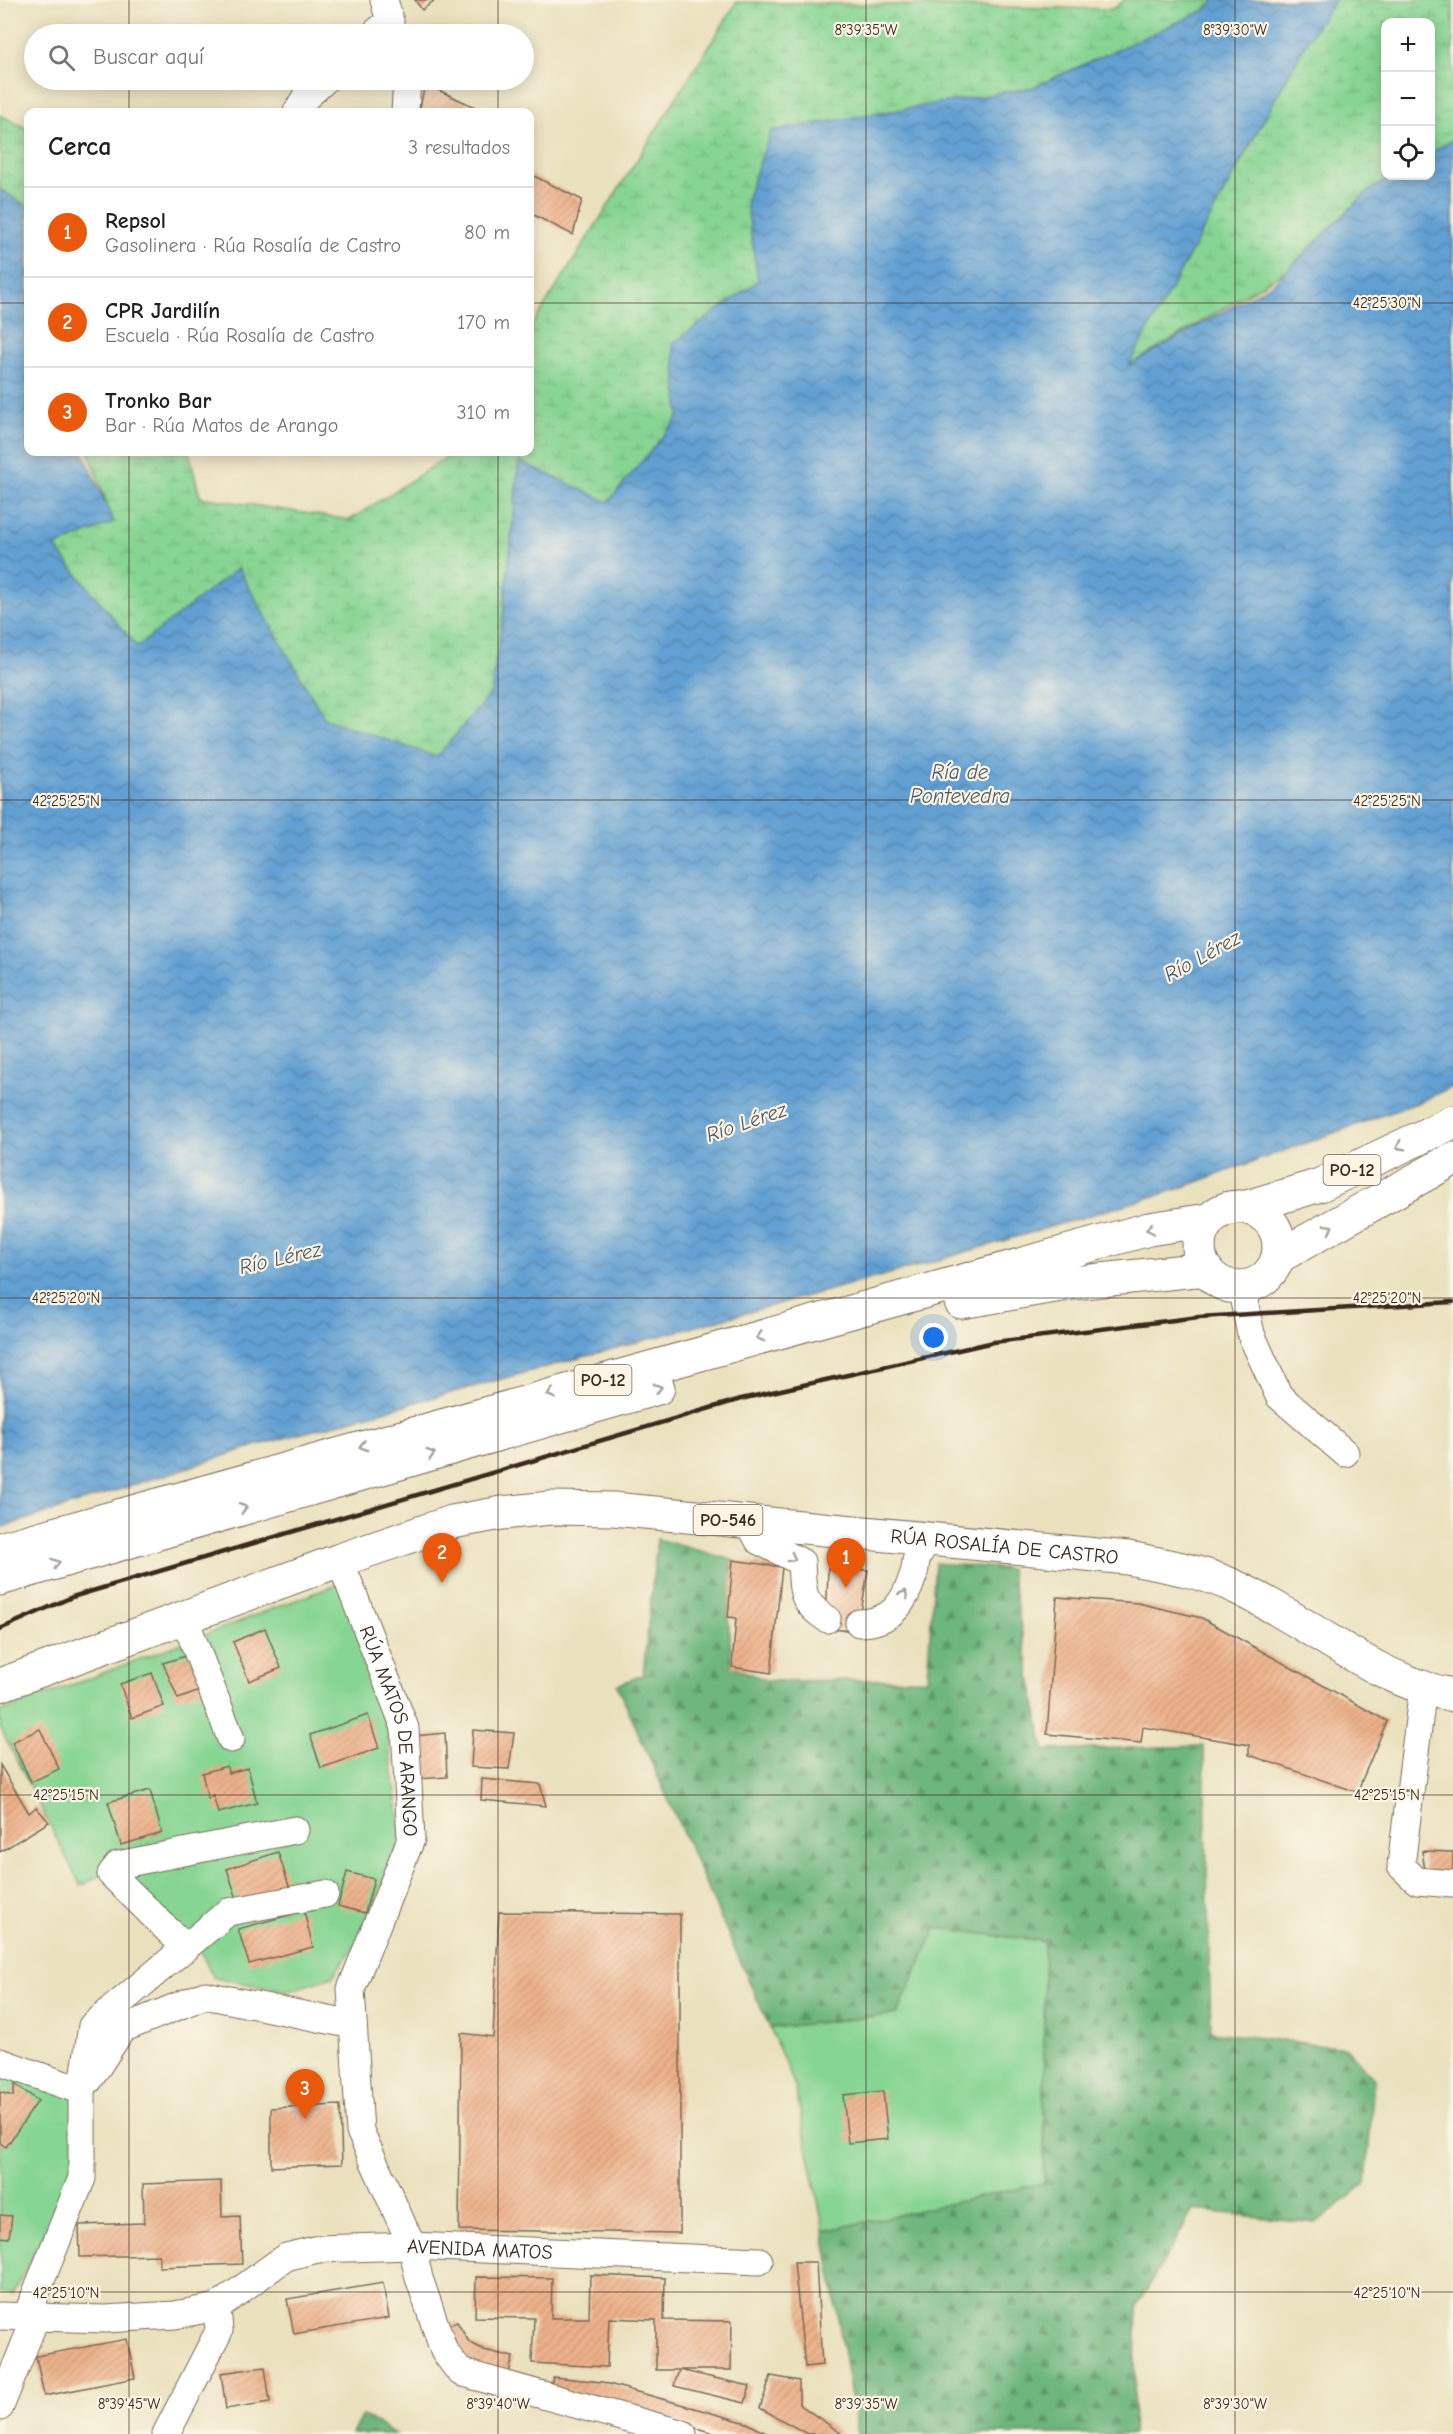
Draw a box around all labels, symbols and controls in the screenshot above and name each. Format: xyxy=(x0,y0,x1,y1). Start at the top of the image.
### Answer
map controls xyxy=(1381,18,1435,180)
button: + xyxy=(1381,18,1435,72)
text: 8°39'35"W xyxy=(835,21,897,39)
text: 8°39'30"W xyxy=(1203,21,1267,39)
search box xyxy=(24,24,534,90)
icon: search xyxy=(45,41,78,74)
text: Buscar aquí xyxy=(93,44,204,70)
button: − xyxy=(1381,72,1435,126)
button: locate xyxy=(1381,126,1435,180)
text: Cerca xyxy=(48,132,112,162)
text: 3 resultados xyxy=(408,136,510,159)
text: Repsol xyxy=(105,208,166,234)
text: 1 xyxy=(64,221,71,244)
text: 80 m xyxy=(464,221,510,244)
text: Gasolinera · Rúa Rosalía de Castro xyxy=(105,234,401,257)
text: 42°25'30"N xyxy=(1353,294,1421,312)
text: CPR Jardilín xyxy=(105,298,220,324)
text: 2 xyxy=(63,311,72,334)
text: 170 m xyxy=(457,311,510,334)
text: Escuela · Rúa Rosalía de Castro xyxy=(105,324,375,347)
text: Tronko Bar xyxy=(105,388,211,414)
text: 3 xyxy=(63,401,72,424)
text: 310 m xyxy=(457,401,510,424)
text: Bar · Rúa Matos de Arango xyxy=(105,414,338,437)
water label: Ría de Pontevedra xyxy=(910,760,1010,808)
text: 42°25'25"N xyxy=(32,792,100,810)
text: 42°25'25"N xyxy=(1353,792,1421,810)
water label: Río Lérez xyxy=(1160,925,1245,987)
water label: Río Lérez xyxy=(703,1097,790,1147)
one-way arrow xyxy=(1395,1139,1406,1151)
road number: PO-12 xyxy=(1324,1155,1380,1185)
one-way arrow xyxy=(1145,1222,1155,1235)
one-way arrow xyxy=(1323,1224,1333,1235)
water label: Río Lérez xyxy=(237,1237,324,1279)
text: 42°25'20"N xyxy=(32,1289,100,1307)
text: 42°25'20"N xyxy=(1353,1289,1421,1307)
your location xyxy=(919,1323,948,1352)
one-way arrow xyxy=(755,1329,765,1342)
road number: PO-12 xyxy=(574,1365,632,1395)
one-way arrow xyxy=(652,1383,663,1395)
one-way arrow xyxy=(547,1387,557,1399)
one-way arrow xyxy=(359,1439,369,1451)
one-way arrow xyxy=(425,1449,436,1461)
one-way arrow xyxy=(237,1503,248,1515)
road number: PO-546 xyxy=(694,1505,762,1535)
street label: RÚA ROSALÍA DE CASTRO xyxy=(890,1524,1120,1569)
pin: 2 xyxy=(422,1534,462,1583)
pin: 1 xyxy=(826,1538,866,1588)
one-way arrow xyxy=(786,1551,796,1562)
one-way arrow xyxy=(50,1558,61,1570)
one-way arrow xyxy=(897,1590,908,1600)
street label: RÚA MATOS DE ARANGO xyxy=(355,1622,422,1837)
text: 42°25'15"N xyxy=(33,1786,99,1804)
text: 42°25'15"N xyxy=(1354,1786,1420,1804)
pin: 3 xyxy=(286,2070,324,2119)
street label: AVENIDA MATOS xyxy=(407,2235,553,2264)
text: 42°25'10"N xyxy=(33,2284,99,2302)
text: 42°25'10"N xyxy=(1354,2284,1420,2302)
text: 8°39'45"W xyxy=(98,2395,160,2413)
text: 8°39'40"W xyxy=(466,2395,530,2413)
text: 8°39'35"W xyxy=(835,2395,897,2413)
text: 8°39'30"W xyxy=(1203,2395,1267,2413)

